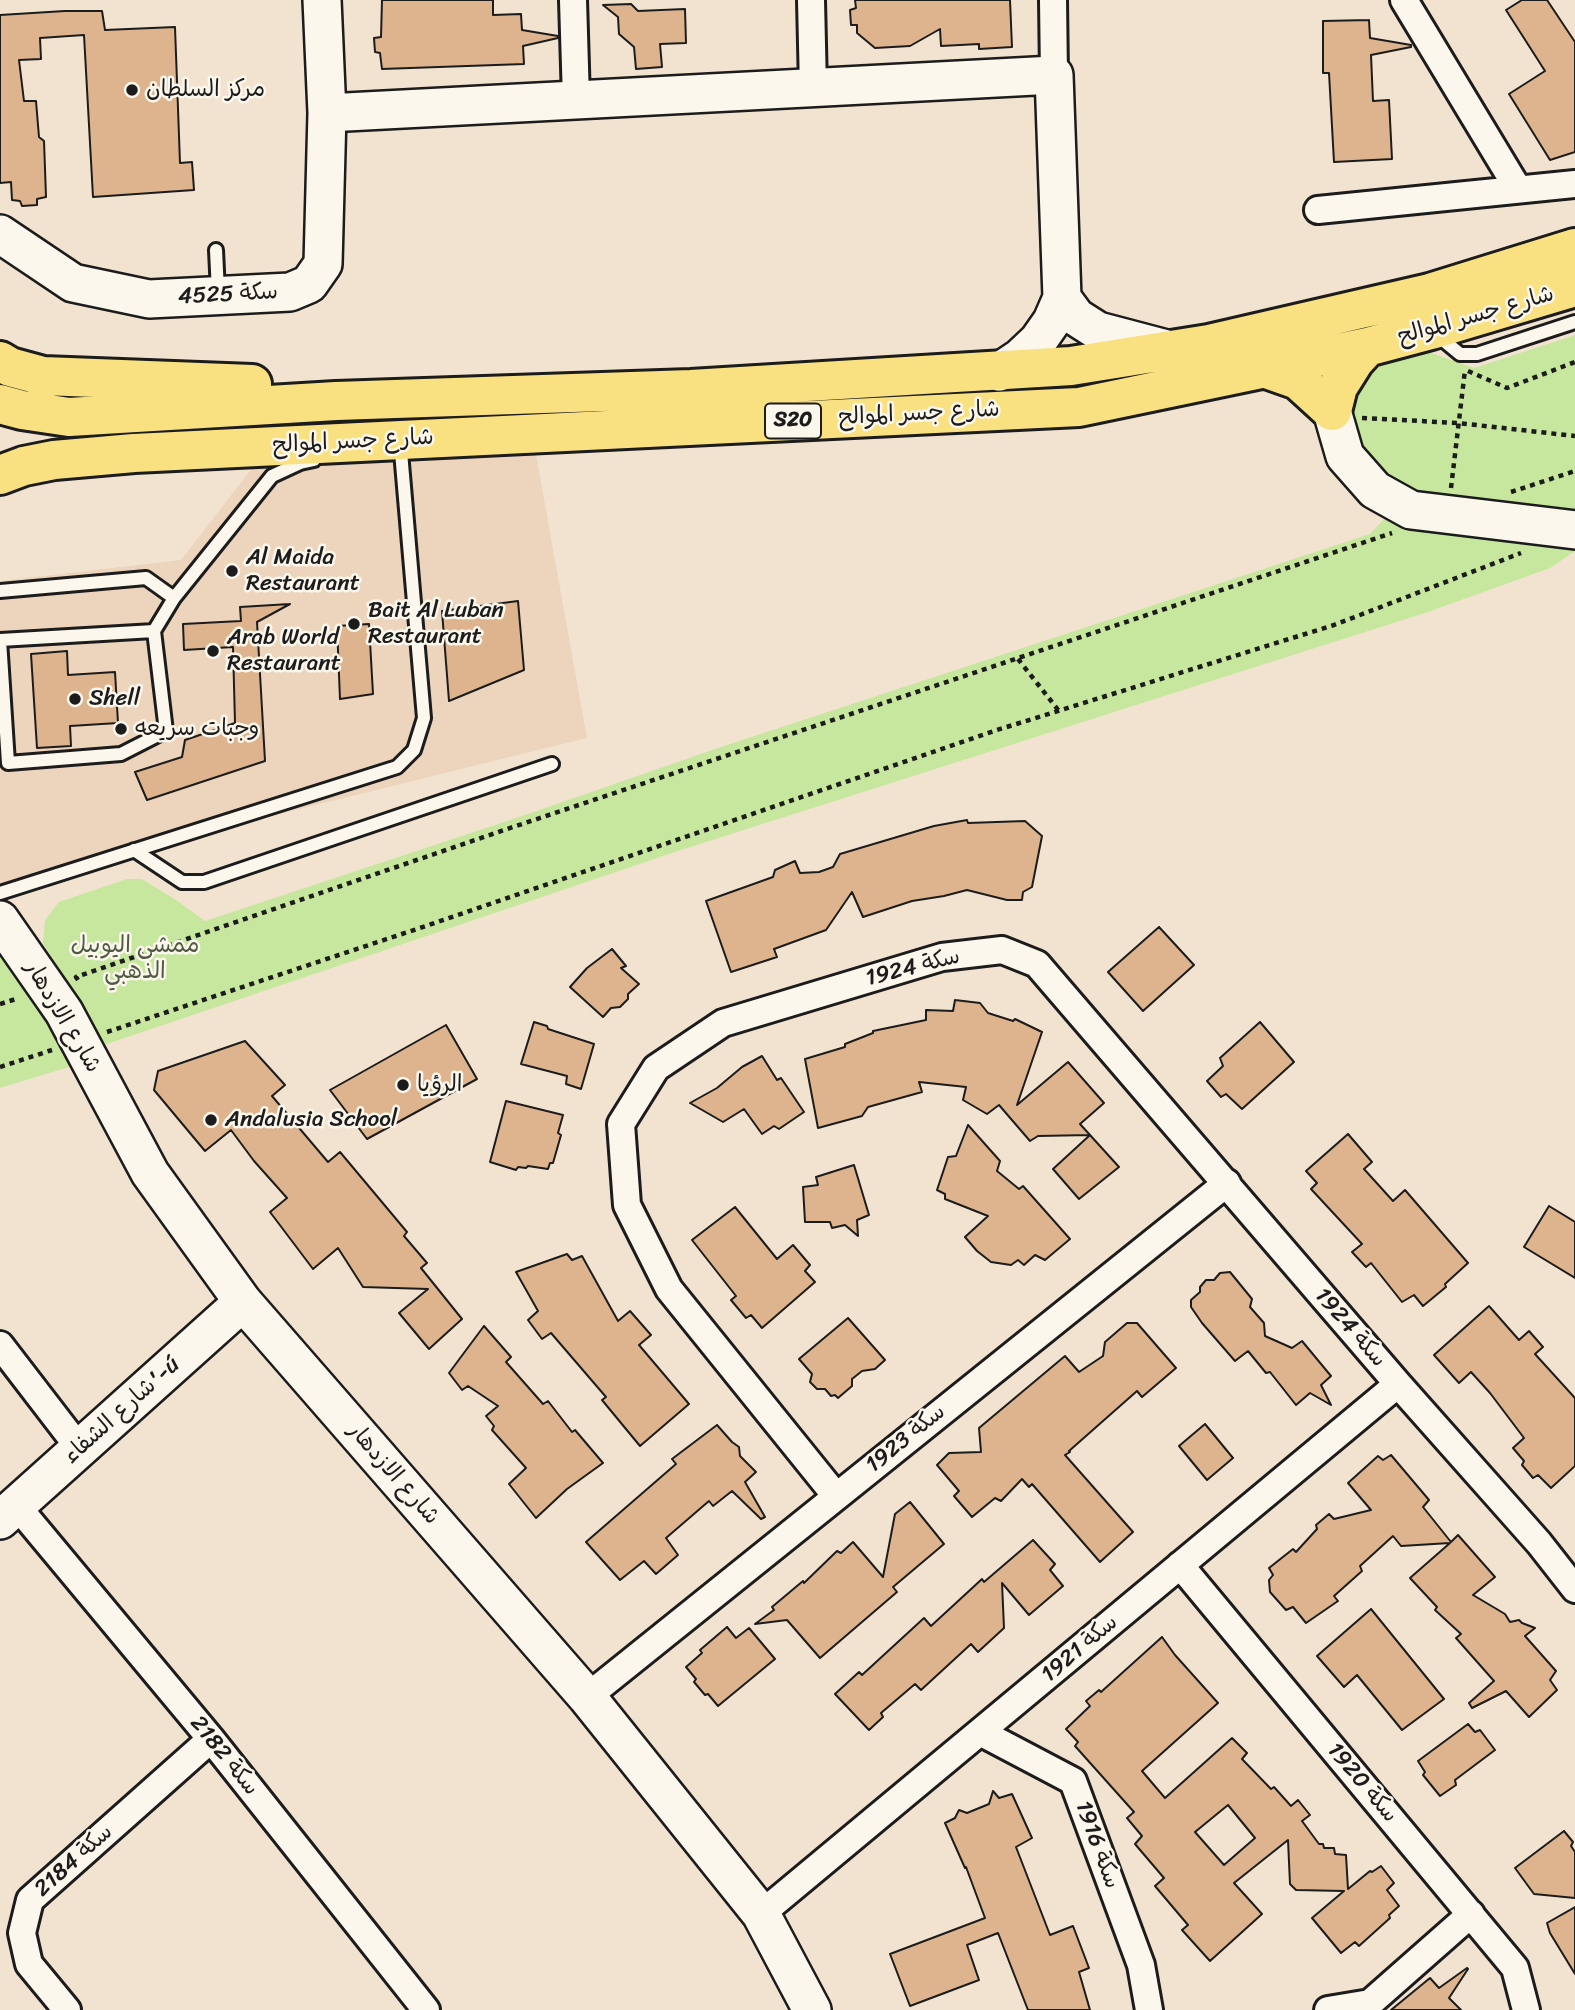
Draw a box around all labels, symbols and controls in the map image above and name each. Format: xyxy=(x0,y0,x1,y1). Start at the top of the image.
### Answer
place label: مركز السلطان xyxy=(146,76,265,104)
marker: مركز السلطان xyxy=(124,82,140,98)
street label: سكة 4525 xyxy=(177,279,279,311)
street label: شارع جسر الموالح xyxy=(1395,280,1557,352)
street label: شارع جسر الموالح xyxy=(838,396,1000,432)
road number: S20 xyxy=(765,404,821,438)
street label: شارع جسر الموالح xyxy=(272,424,434,460)
place label: Al Maida Restaurant xyxy=(246,544,360,598)
marker: Al Maida Restaurant xyxy=(224,563,240,579)
place label: Bait Al Luban Restaurant xyxy=(368,597,504,651)
marker: Bait Al Luban Restaurant xyxy=(346,616,362,632)
place label: Arab World Restaurant xyxy=(227,624,341,678)
marker: Arab World Restaurant xyxy=(205,643,221,659)
place label: Shell xyxy=(89,685,140,713)
marker: Shell xyxy=(67,691,83,707)
place label: وجبات سريعه xyxy=(135,715,259,743)
marker: وجبات سريعه xyxy=(113,721,129,737)
park label: ممشى اليوبيل الذهبي xyxy=(71,932,199,986)
street label: سكة 1924 xyxy=(863,943,963,993)
street label: شارع الازدهار xyxy=(18,956,106,1078)
place label: الرؤيا xyxy=(417,1071,462,1099)
marker: الرؤيا xyxy=(395,1077,411,1093)
place label: Andalusia School xyxy=(225,1106,397,1134)
marker: Andalusia School xyxy=(203,1112,219,1128)
street label: سكة 1924 xyxy=(1308,1283,1392,1373)
street label: شارع الشفاء'-ú xyxy=(58,1352,186,1470)
street label: سكة 1923 xyxy=(861,1399,951,1479)
street label: شارع الازدهار xyxy=(341,1417,445,1531)
street label: سكة 1921 xyxy=(1036,1609,1124,1689)
street label: سكة 2182 xyxy=(184,1711,264,1801)
street label: سكة 1920 xyxy=(1321,1737,1403,1829)
street label: سكة 1916 xyxy=(1068,1797,1126,1893)
street label: سكة 2184 xyxy=(29,1819,119,1903)

